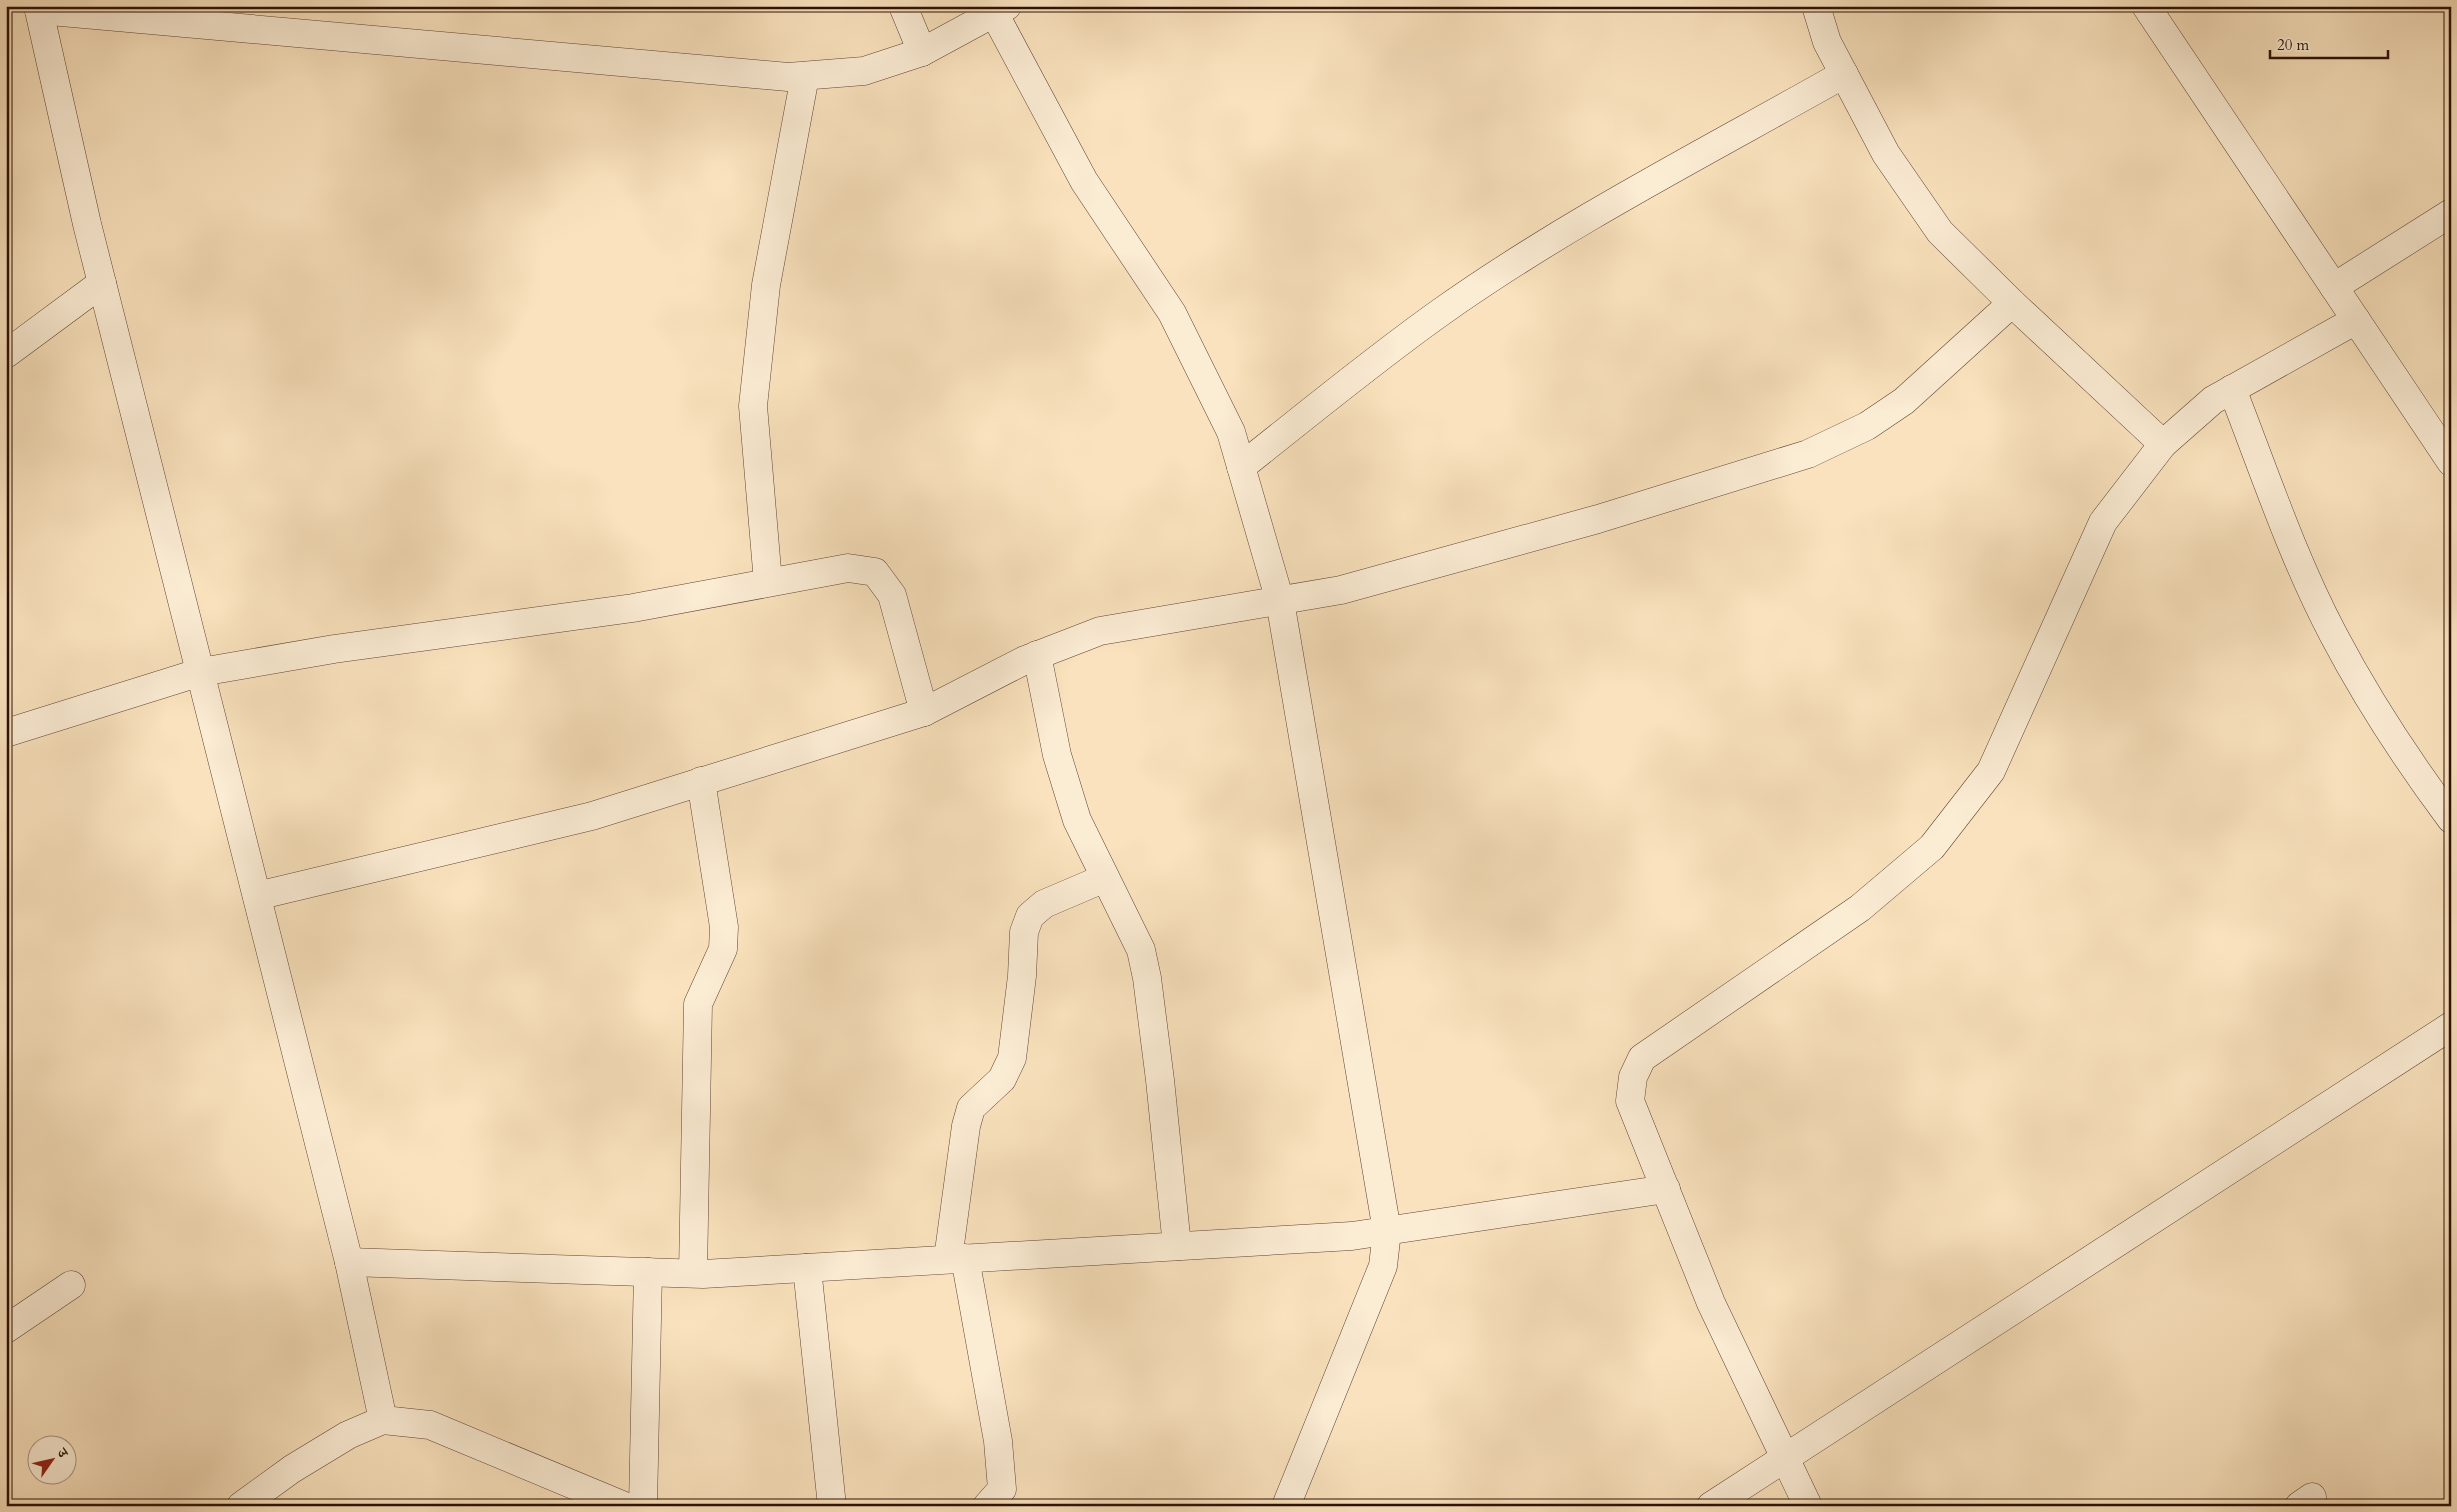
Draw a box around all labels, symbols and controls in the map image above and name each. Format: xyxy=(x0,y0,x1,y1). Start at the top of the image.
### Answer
scale bar xyxy=(2270,28,2387,60)
text: 20 m xyxy=(2277,35,2309,55)
north arrow xyxy=(28,1434,78,1484)
text: उ xyxy=(52,1444,73,1462)

